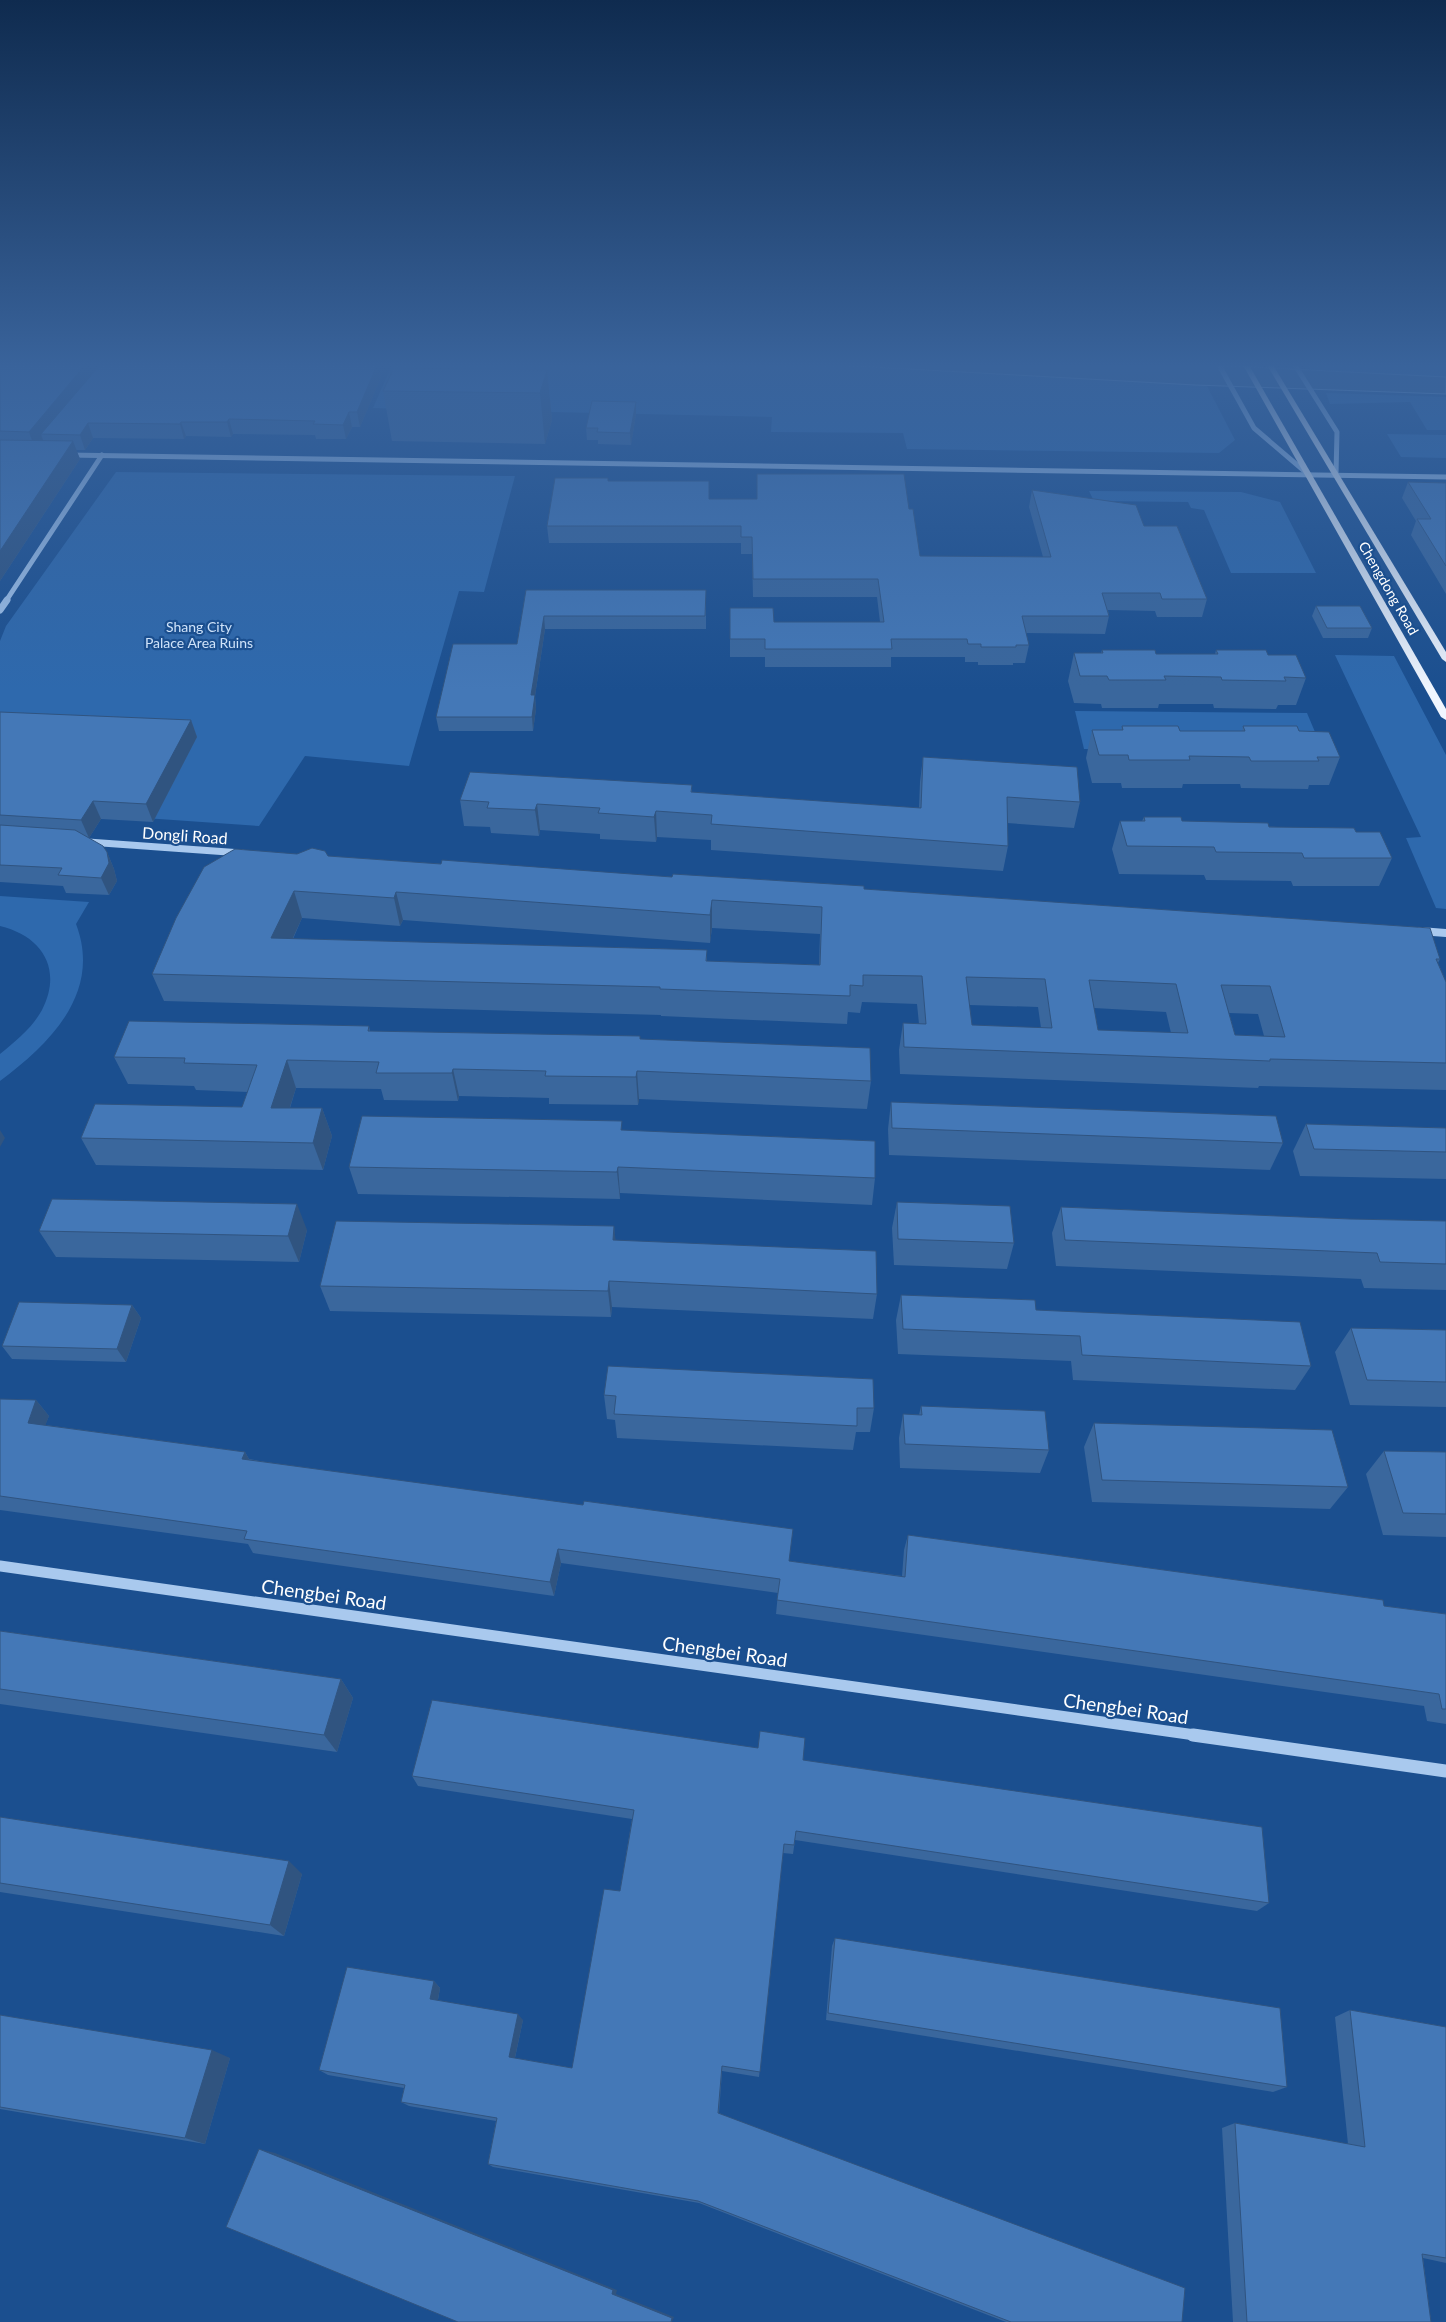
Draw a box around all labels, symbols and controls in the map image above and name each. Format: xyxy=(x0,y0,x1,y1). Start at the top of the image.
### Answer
street label: Chengdong Road xyxy=(1355,538,1423,638)
park label: Shang City Palace Area Ruins xyxy=(145,618,253,651)
street label: Dongli Road xyxy=(142,823,228,847)
street label: Chengbei Road xyxy=(260,1574,388,1614)
street label: Chengbei Road xyxy=(661,1631,789,1671)
street label: Chengbei Road xyxy=(1062,1688,1190,1728)

